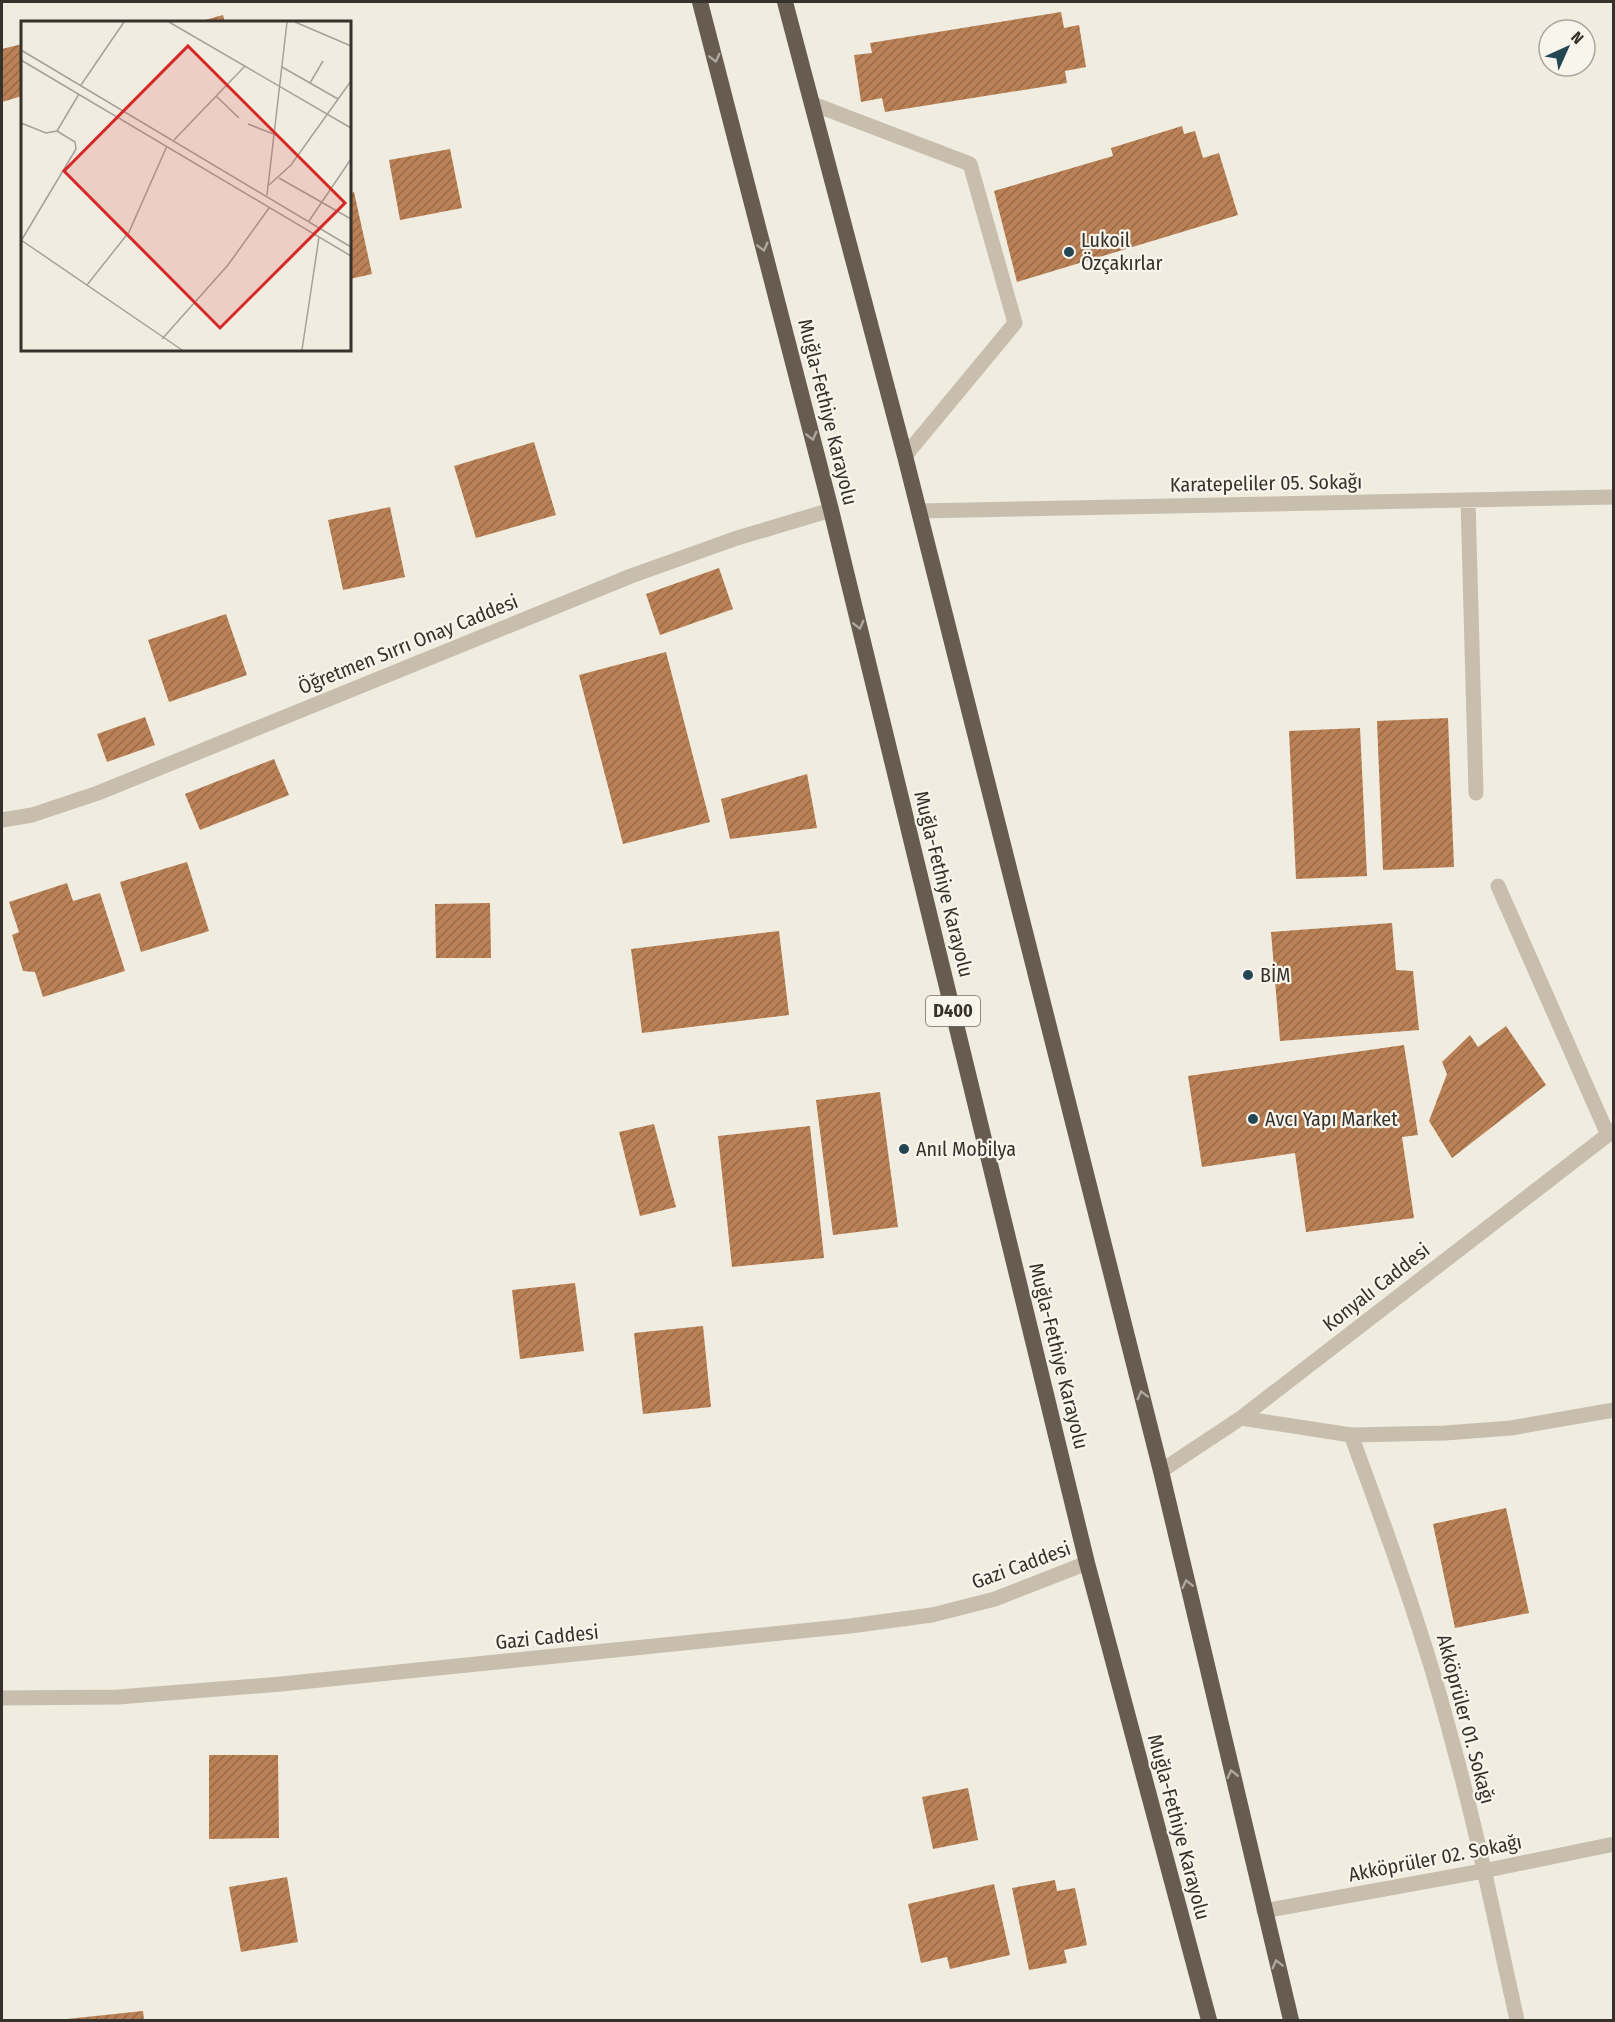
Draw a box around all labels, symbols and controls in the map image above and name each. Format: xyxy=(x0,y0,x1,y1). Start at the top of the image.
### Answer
north arrow xyxy=(1537,18,1597,78)
inset map xyxy=(21,21,351,351)
text: N xyxy=(1567,28,1587,48)
one-way arrow xyxy=(707,53,720,63)
place label: Lukoil Özçakırlar xyxy=(1081,228,1163,275)
one-way arrow xyxy=(756,242,769,252)
marker: Lukoil Özçakırlar xyxy=(1062,245,1076,259)
street label: Muğla-Fethiye Karayolu xyxy=(793,316,863,508)
one-way arrow xyxy=(805,431,818,441)
street label: Karatepeliler 05. Sokağı xyxy=(1170,469,1362,497)
street label: Öğretmen Sırrı Onay Caddesi xyxy=(295,589,521,699)
one-way arrow xyxy=(852,620,865,630)
street label: Muğla-Fethiye Karayolu xyxy=(909,788,979,980)
place label: BİM xyxy=(1260,963,1290,987)
marker: BİM xyxy=(1241,968,1255,982)
road number: D400 xyxy=(926,996,980,1026)
place label: Avcı Yapı Market xyxy=(1265,1107,1398,1131)
marker: Avcı Yapı Market xyxy=(1246,1112,1260,1126)
place label: Anıl Mobilya xyxy=(916,1137,1016,1161)
marker: Anıl Mobilya xyxy=(897,1142,911,1156)
street label: Konyalı Caddesi xyxy=(1318,1238,1434,1336)
street label: Muğla-Fethiye Karayolu xyxy=(1024,1260,1094,1452)
one-way arrow xyxy=(1136,1390,1149,1400)
street label: Gazi Caddesi xyxy=(968,1536,1074,1594)
one-way arrow xyxy=(1182,1579,1195,1589)
street label: Gazi Caddesi xyxy=(494,1620,600,1654)
street label: Akköprüler 01. Sokağı xyxy=(1432,1632,1500,1806)
street label: Muğla-Fethiye Karayolu xyxy=(1143,1732,1215,1922)
one-way arrow xyxy=(1226,1769,1239,1779)
street label: Akköprüler 02. Sokağı xyxy=(1346,1829,1524,1887)
one-way arrow xyxy=(1272,1959,1285,1969)

